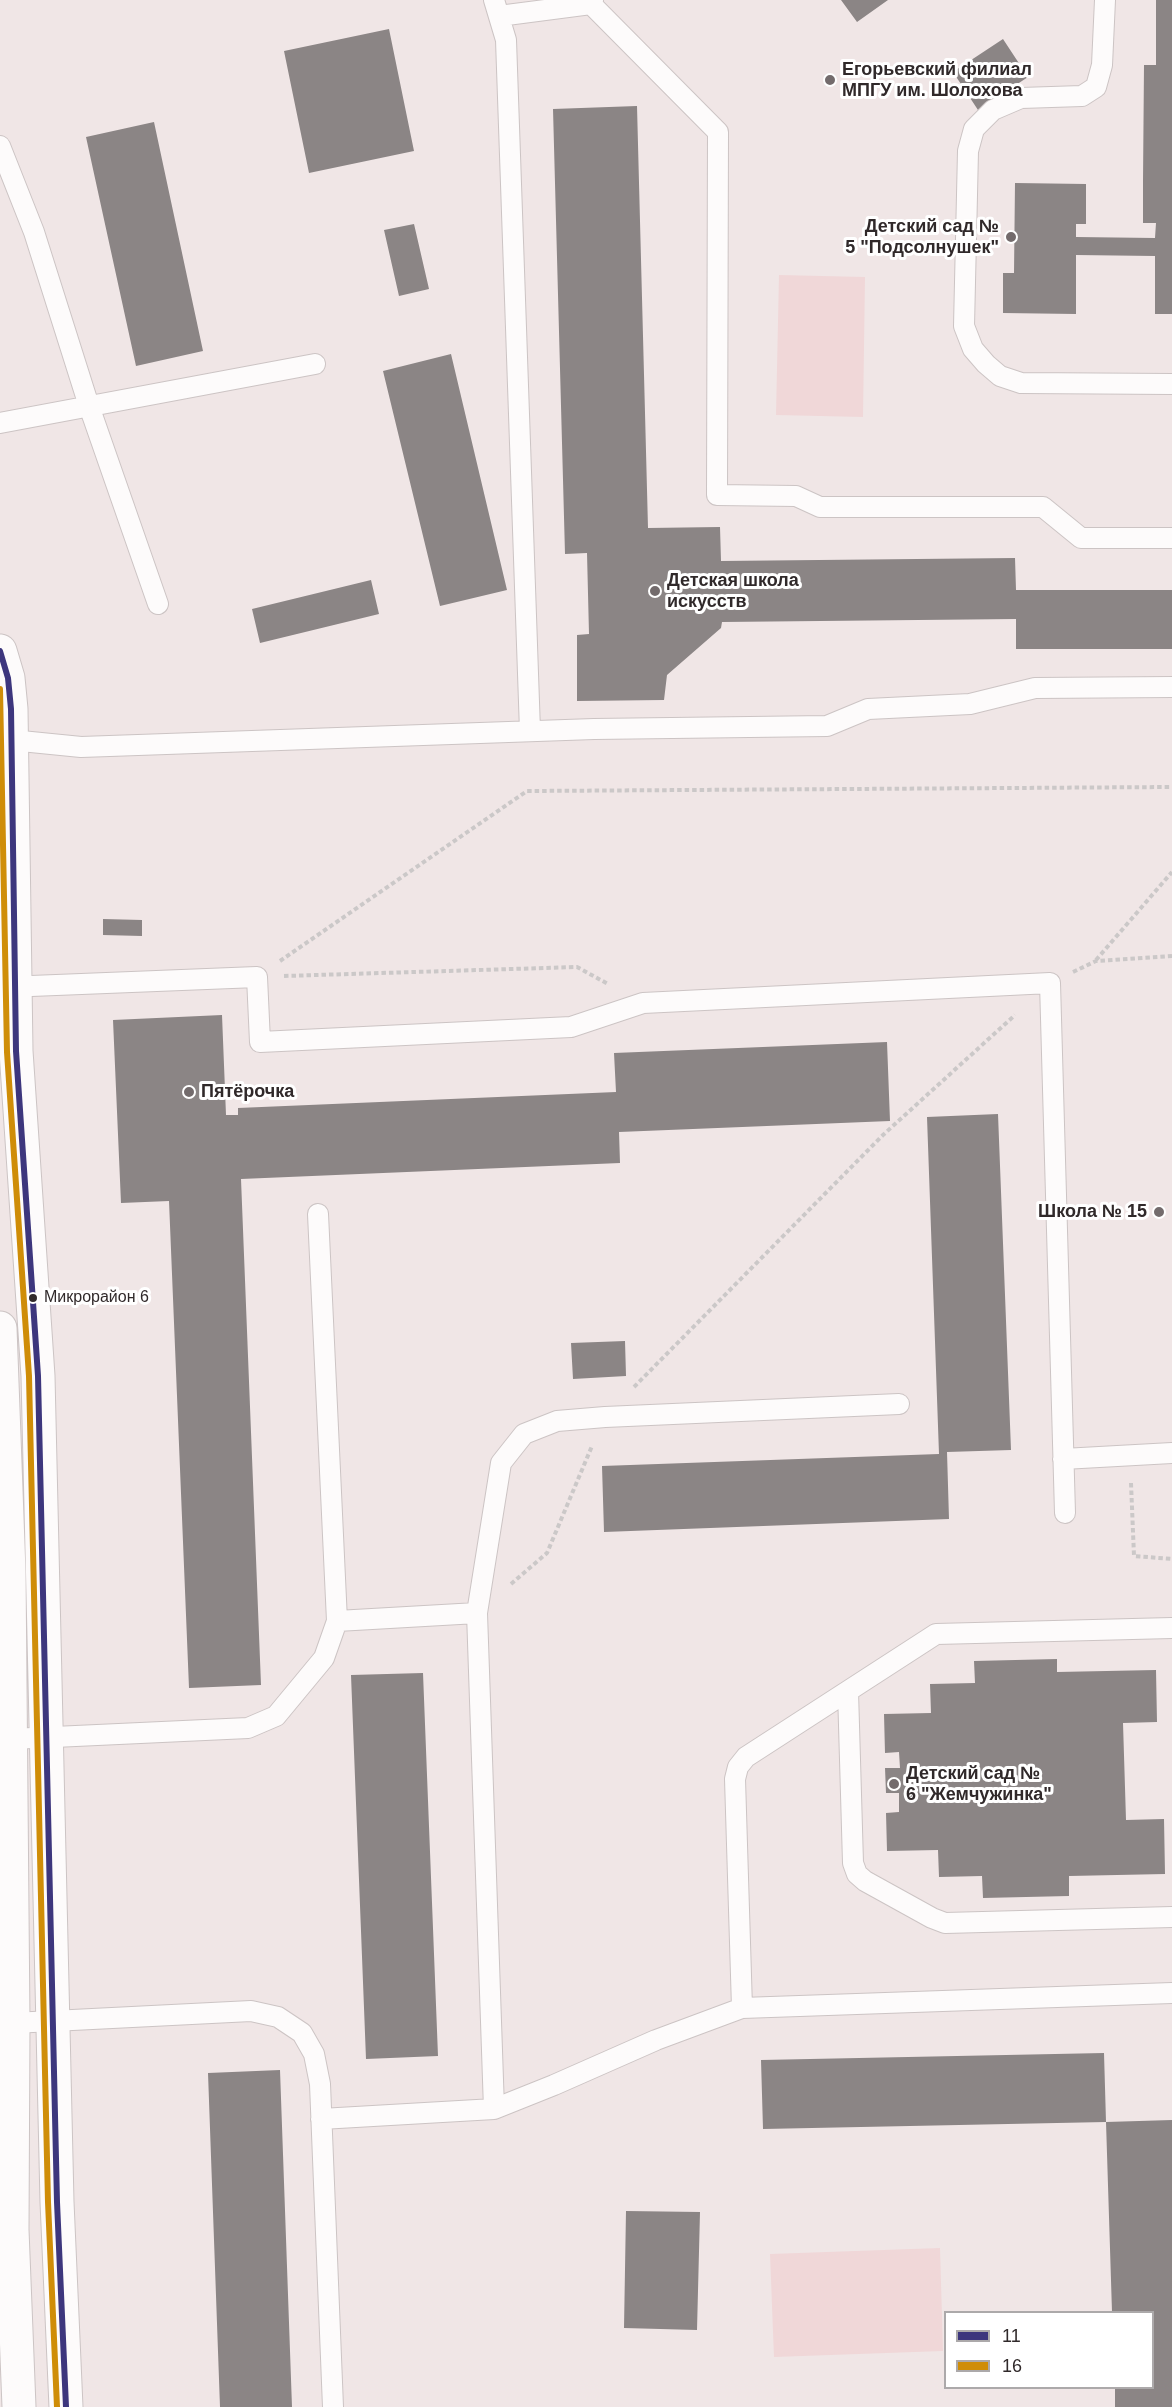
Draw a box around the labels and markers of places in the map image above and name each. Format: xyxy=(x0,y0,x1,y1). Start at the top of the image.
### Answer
place label: Егорьевский филиал МПГУ им. Шолохова xyxy=(842,59,1032,101)
marker: Егорьевский филиал МПГУ им. Шолохова xyxy=(823,73,837,87)
place label: Детский сад № 5 "Подсолнушек" xyxy=(845,216,999,258)
marker: Детский сад № 5 "Подсолнушек" xyxy=(1004,230,1018,244)
place label: Детская школа искусств xyxy=(667,570,799,612)
marker: Детская школа искусств xyxy=(648,584,662,598)
place label: Пятёрочка xyxy=(201,1081,294,1103)
marker: Пятёрочка xyxy=(182,1085,196,1099)
place label: Школа № 15 xyxy=(1038,1201,1147,1223)
marker: Школа № 15 xyxy=(1152,1205,1166,1219)
place label: Микрорайон 6 xyxy=(44,1288,149,1308)
marker: Микрорайон 6 xyxy=(27,1292,39,1304)
place label: Детский сад № 6 "Жемчужинка" xyxy=(906,1763,1052,1806)
marker: Детский сад № 6 "Жемчужинка" xyxy=(887,1777,901,1791)

